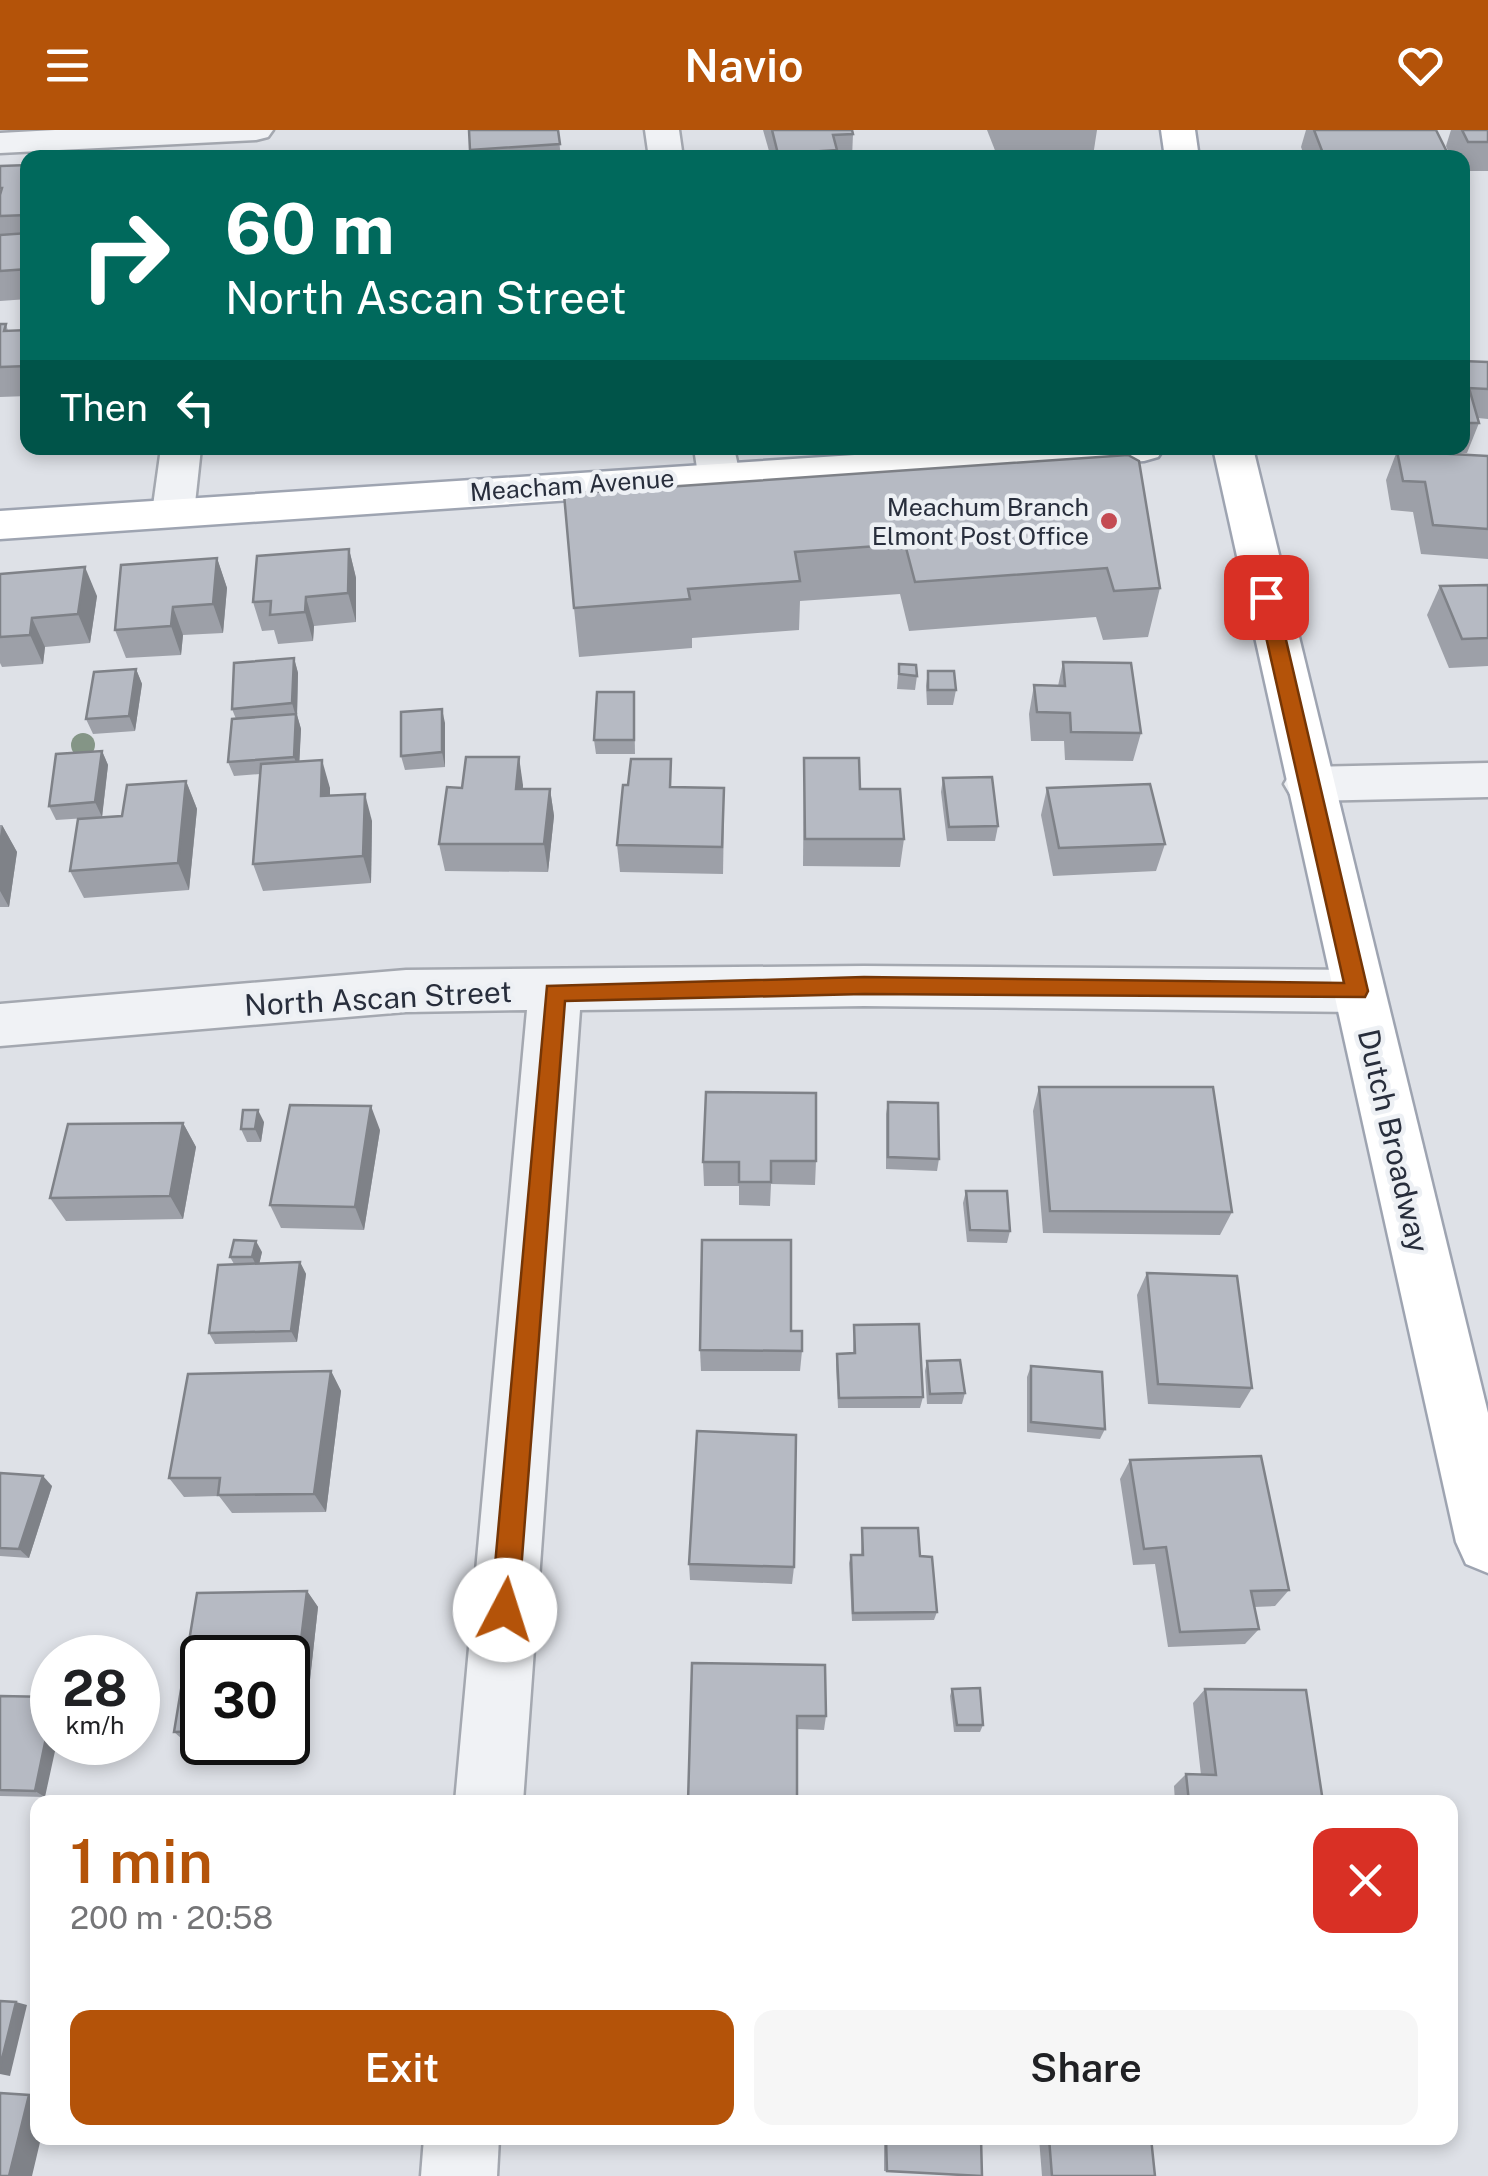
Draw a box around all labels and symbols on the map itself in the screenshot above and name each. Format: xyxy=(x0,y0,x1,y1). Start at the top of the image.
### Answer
street label: Meacham Avenue xyxy=(469,463,675,507)
place label: Meachum Branch Elmont Post Office xyxy=(872,492,1089,551)
marker: Meachum Branch Elmont Post Office xyxy=(1098,510,1120,532)
pin xyxy=(1224,555,1309,640)
street label: North Ascan Street xyxy=(243,973,513,1023)
street label: Dutch Broadway xyxy=(1351,1026,1437,1256)
position arrow xyxy=(453,1558,557,1662)
speed limit sign: 30 xyxy=(180,1635,310,1765)

